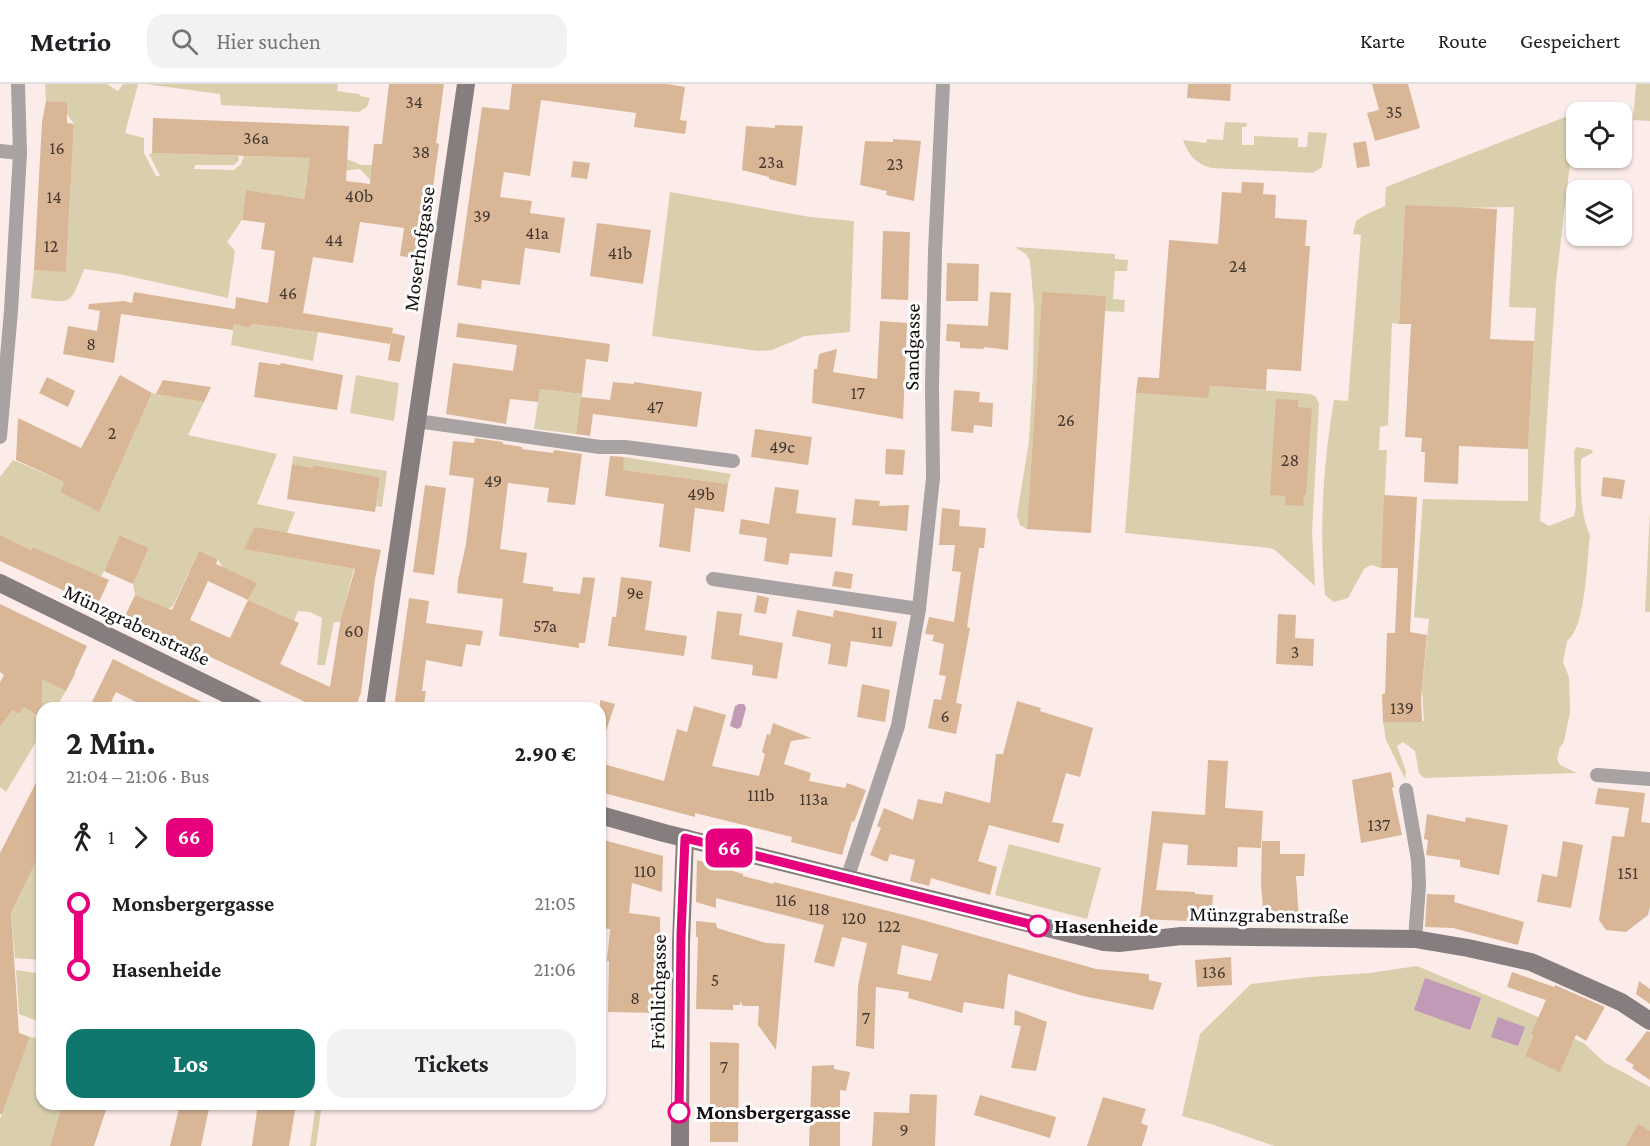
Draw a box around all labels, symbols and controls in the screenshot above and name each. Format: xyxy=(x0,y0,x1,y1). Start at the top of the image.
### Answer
search box xyxy=(147,14,567,68)
icon: search xyxy=(168,25,201,58)
text: Metrio xyxy=(30,26,111,57)
text: Hier suchen xyxy=(216,29,321,54)
text: Karte xyxy=(1360,29,1405,53)
text: Route xyxy=(1438,29,1487,53)
text: Gespeichert xyxy=(1520,29,1620,53)
house number: 34 xyxy=(405,92,423,112)
house number: 35 xyxy=(1385,102,1403,122)
map controls xyxy=(1566,102,1632,246)
button: locate xyxy=(1566,102,1632,168)
house number: 36a xyxy=(243,128,269,148)
house number: 16 xyxy=(49,138,65,158)
house number: 38 xyxy=(412,142,430,162)
house number: 23a xyxy=(758,152,784,172)
house number: 23 xyxy=(886,154,904,174)
button: layers xyxy=(1566,180,1632,246)
street label: Moserhofgasse xyxy=(398,185,440,313)
house number: 40b xyxy=(345,186,373,206)
house number: 14 xyxy=(46,187,62,207)
house number: 39 xyxy=(473,206,491,226)
house number: 41a xyxy=(525,223,549,243)
house number: 44 xyxy=(325,230,343,250)
house number: 12 xyxy=(44,236,58,256)
house number: 41b xyxy=(608,243,632,263)
house number: 24 xyxy=(1229,256,1247,276)
house number: 46 xyxy=(279,283,297,303)
street label: Sandgasse xyxy=(899,303,925,391)
house number: 8 xyxy=(86,334,96,354)
house number: 17 xyxy=(851,383,865,403)
house number: 47 xyxy=(646,397,664,417)
house number: 26 xyxy=(1057,410,1075,430)
house number: 2 xyxy=(108,423,116,443)
house number: 49c xyxy=(769,437,795,457)
house number: 28 xyxy=(1281,450,1299,470)
house number: 49 xyxy=(484,471,502,491)
house number: 49b xyxy=(687,484,715,504)
street label: Münzgrabenstraße xyxy=(60,579,214,671)
house number: 9e xyxy=(626,583,644,603)
house number: 57a xyxy=(533,616,557,636)
house number: 60 xyxy=(344,621,364,641)
house number: 11 xyxy=(871,622,883,642)
house number: 3 xyxy=(1291,642,1299,662)
house number: 139 xyxy=(1390,698,1414,718)
house number: 6 xyxy=(940,706,950,726)
text: 2 Min. xyxy=(66,724,156,761)
text: 2.90 € xyxy=(515,741,576,766)
text: 21:04 – 21:06 · Bus xyxy=(66,765,209,787)
house number: 111b xyxy=(747,785,775,805)
house number: 113a xyxy=(800,789,828,809)
house number: 137 xyxy=(1368,815,1390,835)
icon: walk xyxy=(66,821,99,854)
icon: forward xyxy=(124,821,157,854)
text: 66 xyxy=(178,825,201,849)
text: 1 xyxy=(108,826,115,848)
line badge: 66 xyxy=(702,828,756,867)
text: 66 xyxy=(718,836,740,860)
house number: 110 xyxy=(634,861,656,881)
house number: 151 xyxy=(1618,863,1638,883)
house number: 116 xyxy=(775,890,797,910)
text: Monsbergergasse xyxy=(112,891,274,916)
text: 21:05 xyxy=(535,892,576,914)
house number: 118 xyxy=(808,899,830,919)
street label: Münzgrabenstraße xyxy=(1189,902,1349,928)
house number: 120 xyxy=(842,908,866,928)
place label: Hasenheide xyxy=(1054,914,1158,938)
marker: Hasenheide xyxy=(1027,915,1049,937)
house number: 122 xyxy=(877,916,901,936)
street label: Fröhlichgasse xyxy=(645,934,671,1050)
text: Hasenheide xyxy=(112,957,221,982)
text: 21:06 xyxy=(534,958,576,980)
house number: 136 xyxy=(1202,962,1226,982)
house number: 5 xyxy=(711,970,719,990)
house number: 8 xyxy=(630,988,640,1008)
house number: 7 xyxy=(862,1008,870,1028)
button: Los xyxy=(66,1029,315,1098)
button: Tickets xyxy=(327,1029,576,1098)
house number: 7 xyxy=(720,1057,728,1077)
place label: Monsbergergasse xyxy=(696,1100,851,1124)
marker: Monsbergergasse xyxy=(668,1101,690,1123)
house number: 9 xyxy=(899,1120,909,1140)

